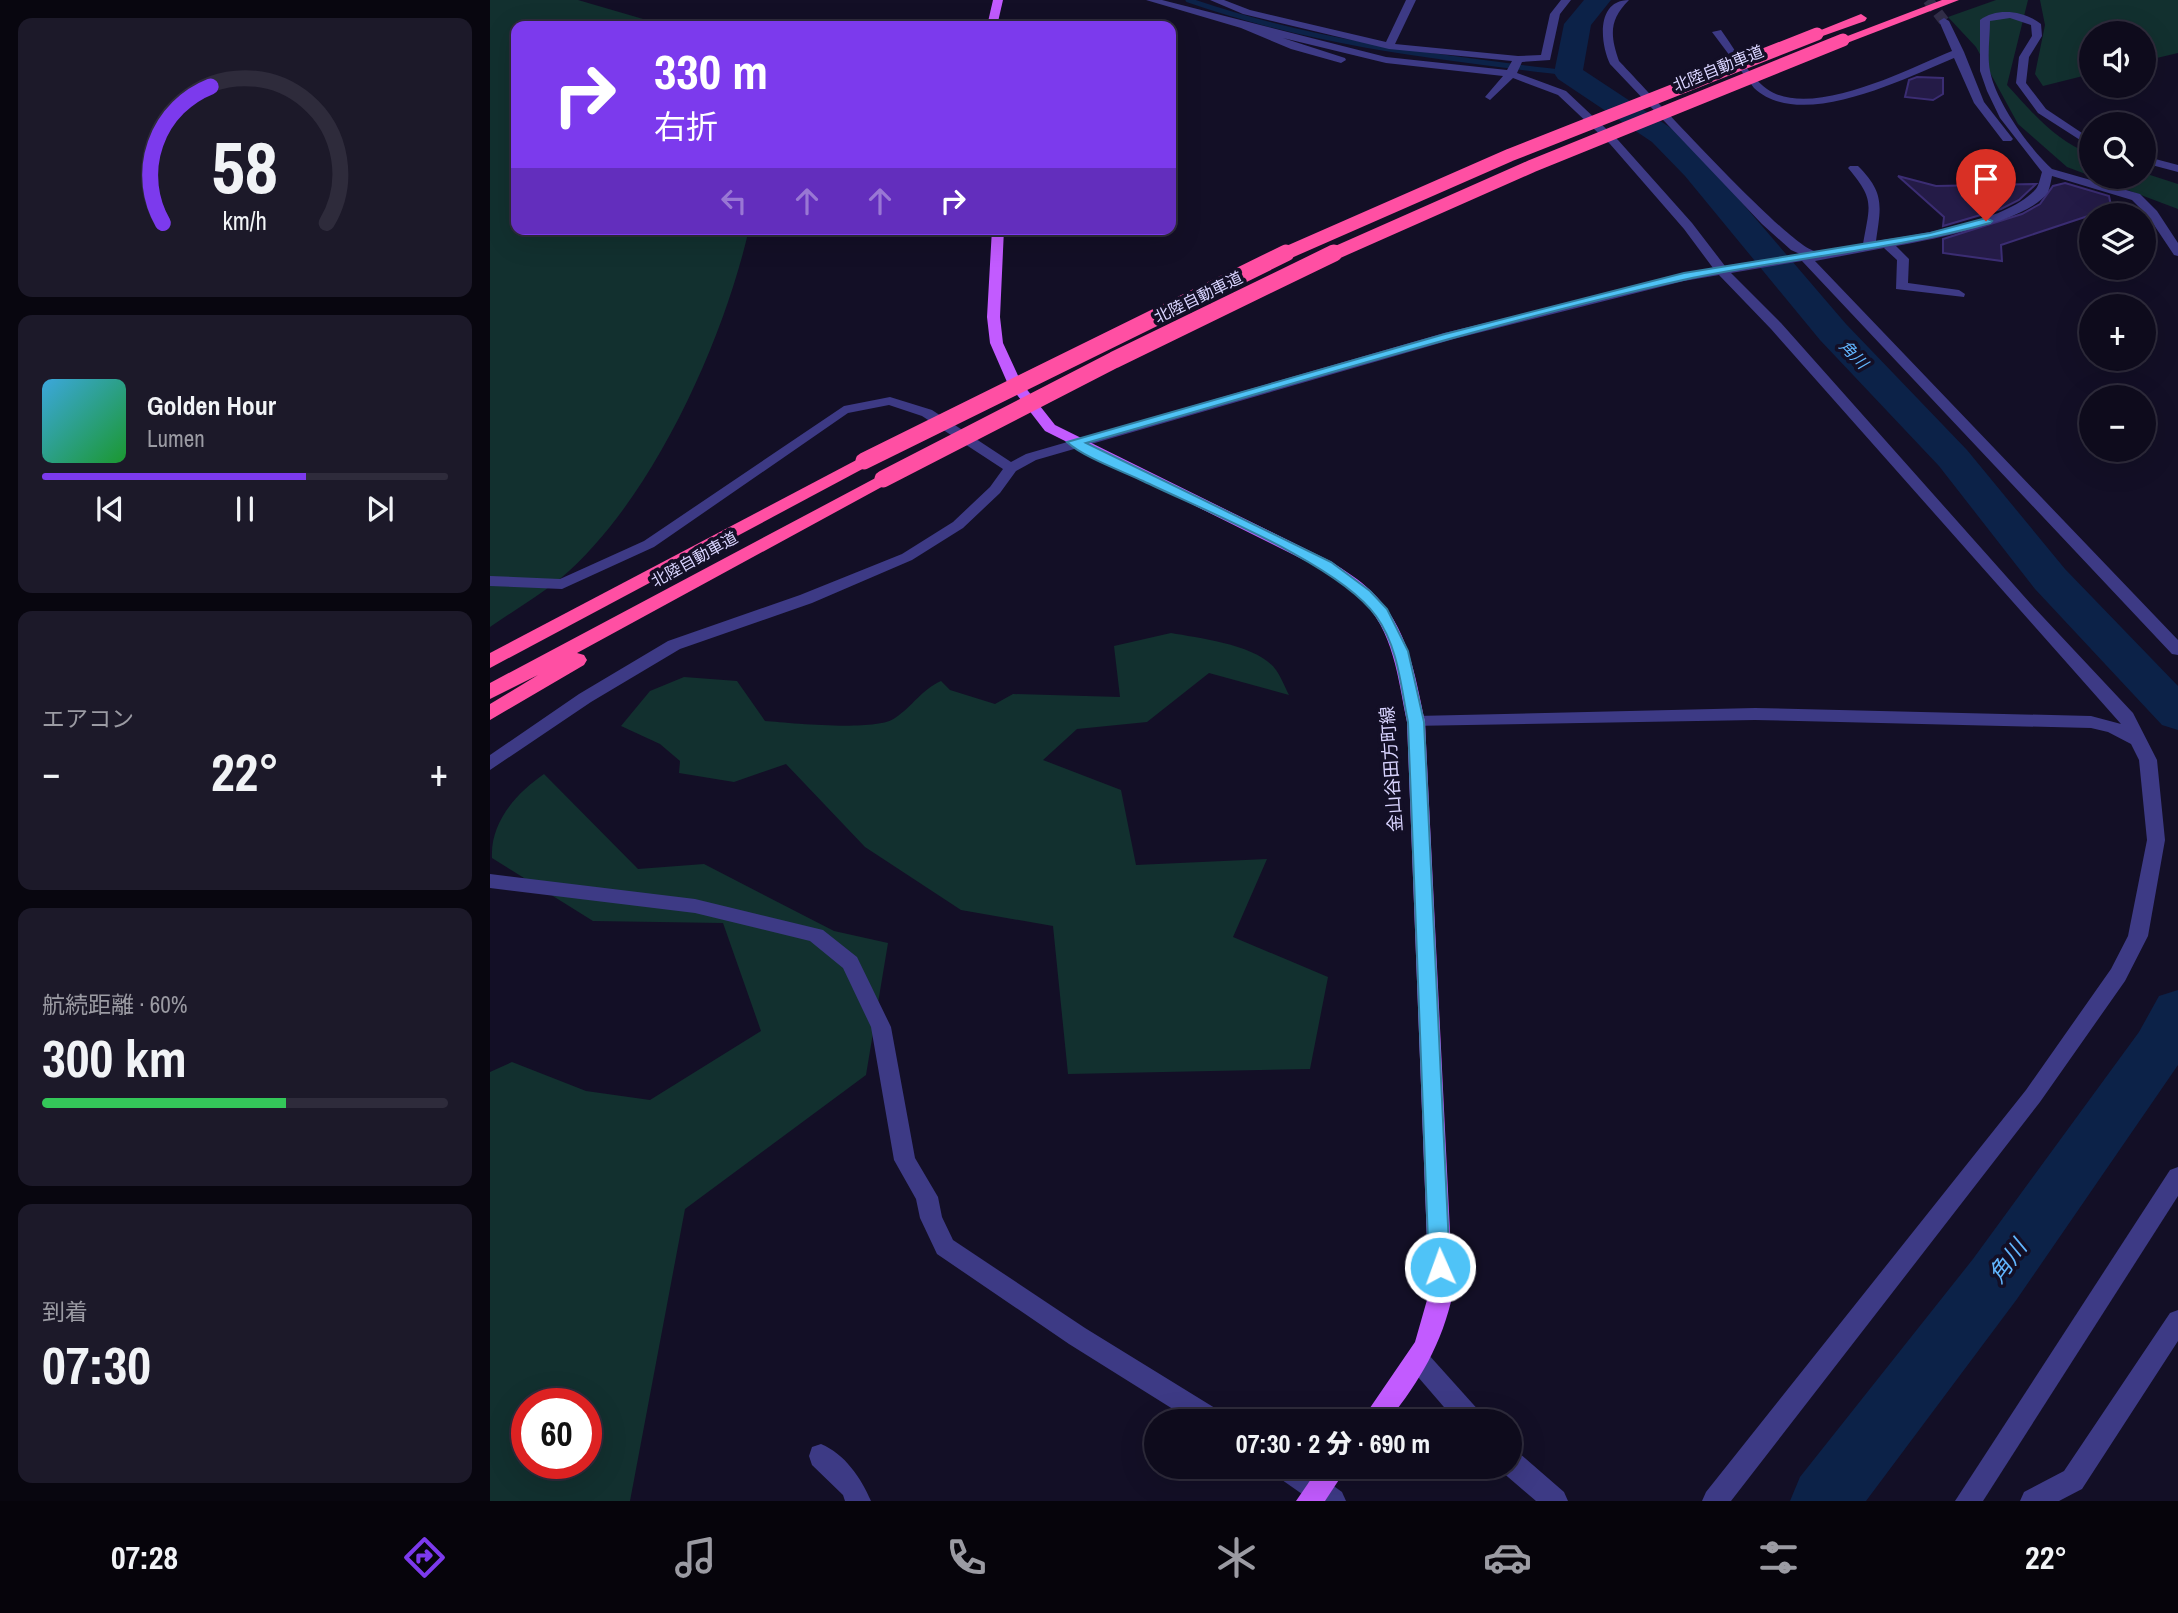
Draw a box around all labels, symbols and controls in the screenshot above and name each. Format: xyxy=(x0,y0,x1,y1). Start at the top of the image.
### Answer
map controls xyxy=(2079,21,2156,462)
button: sound xyxy=(2079,21,2156,98)
text: 330 m xyxy=(654,38,768,104)
street label: 北陸自動車道 xyxy=(1669,40,1767,96)
icon: right xyxy=(539,49,630,140)
text: 右折 xyxy=(654,105,718,148)
button: search xyxy=(2079,112,2156,189)
text: 58 xyxy=(212,119,278,217)
pin xyxy=(1956,149,2016,221)
icon: arrive xyxy=(1967,160,2005,198)
icon: left xyxy=(715,182,753,220)
icon: ahead xyxy=(788,182,826,220)
icon: ahead xyxy=(861,182,899,220)
icon: right xyxy=(934,182,972,220)
button: layers xyxy=(2079,203,2156,280)
text: km/h xyxy=(223,204,267,238)
street label: 北陸自動車道 xyxy=(1150,266,1246,328)
button: + xyxy=(2079,294,2156,371)
water label: 角川 xyxy=(1835,335,1874,375)
button: − xyxy=(2079,385,2156,462)
text: Golden Hour xyxy=(147,388,276,423)
text: Lumen xyxy=(147,423,205,454)
icon: previous xyxy=(91,490,129,528)
icon: pause xyxy=(226,490,264,528)
icon: next xyxy=(361,490,399,528)
street label: 北陸自動車道 xyxy=(647,526,741,592)
text: エアコン xyxy=(42,703,134,734)
street label: 金山谷田方町線 xyxy=(1374,705,1408,833)
text: 22° xyxy=(211,737,279,807)
text: − xyxy=(42,747,60,798)
text: + xyxy=(430,747,448,798)
text: 航続距離 · 60% xyxy=(42,989,187,1020)
text: 300 km xyxy=(42,1023,187,1093)
position arrow xyxy=(1403,1230,1477,1304)
water label: 角川 xyxy=(1981,1231,2035,1289)
text: 到着 xyxy=(42,1296,88,1327)
text: 07:30 xyxy=(42,1330,151,1400)
speed limit sign: 60 xyxy=(511,1388,602,1479)
text: 07:30 · 2 分 · 690 m xyxy=(1236,1426,1430,1461)
icon: directions xyxy=(400,1533,449,1582)
icon: music xyxy=(671,1533,720,1582)
icon: phone xyxy=(942,1533,991,1582)
icon: climate xyxy=(1212,1533,1261,1582)
icon: car xyxy=(1483,1533,1532,1582)
icon: filters xyxy=(1754,1533,1803,1582)
text: 07:28 xyxy=(111,1536,178,1579)
text: 22° xyxy=(2025,1536,2067,1579)

